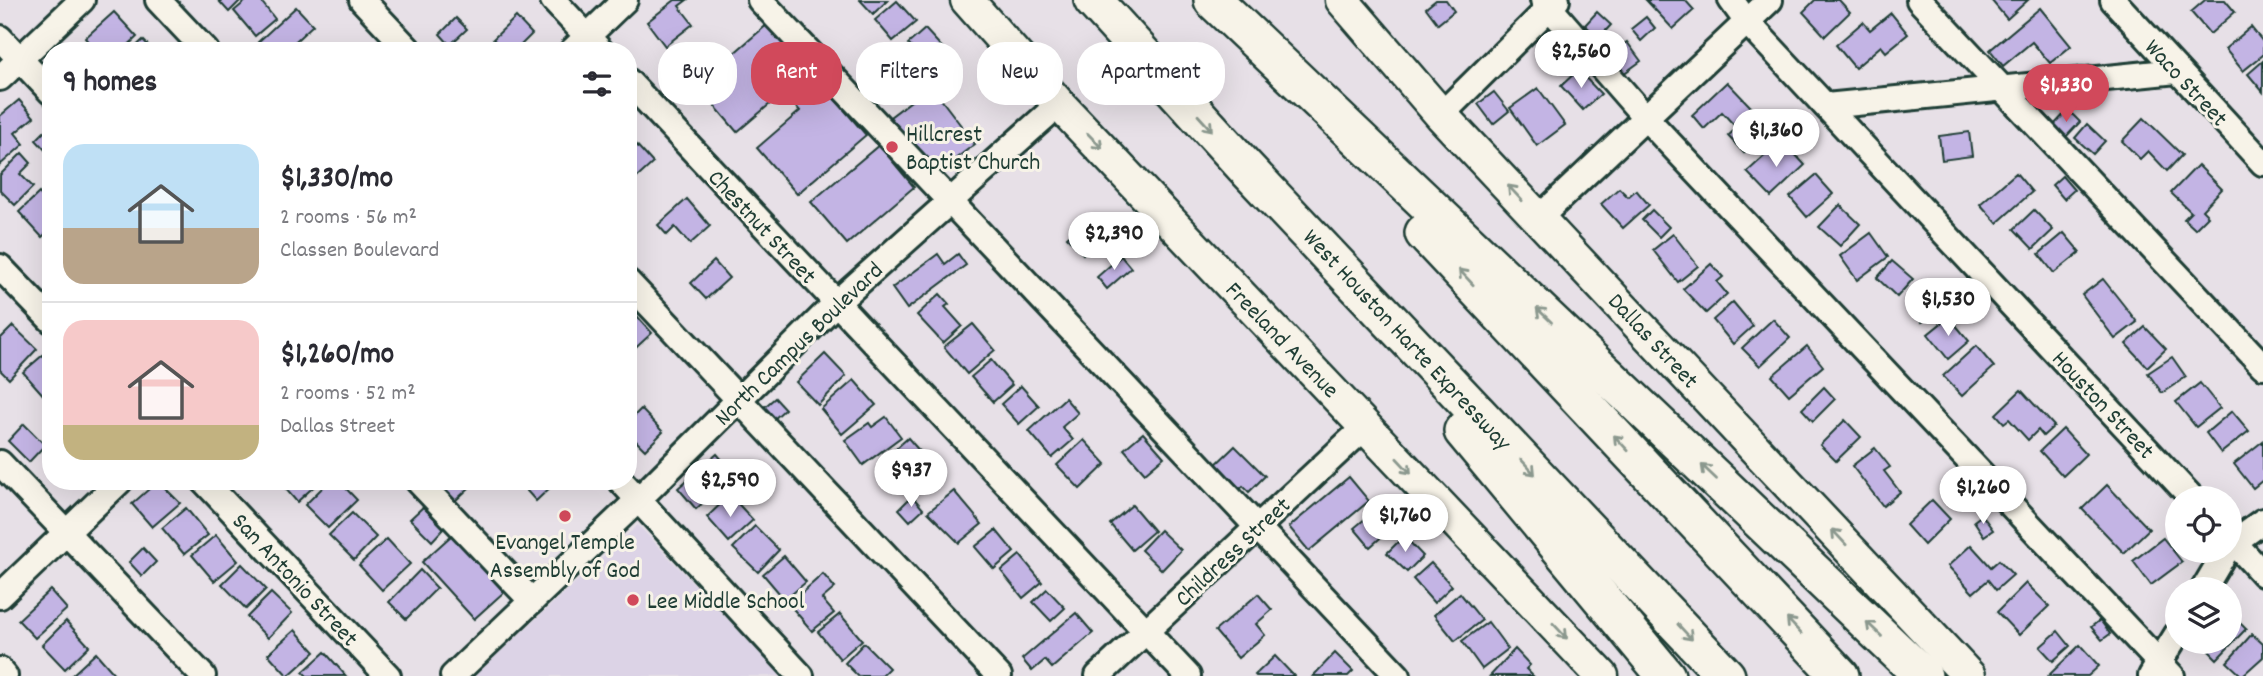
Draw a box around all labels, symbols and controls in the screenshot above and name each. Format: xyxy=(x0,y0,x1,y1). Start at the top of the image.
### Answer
pin: $2,560 xyxy=(1524,31,1638,90)
street label: Waco Street xyxy=(2135,33,2235,136)
text: $2,560 xyxy=(1551,36,1611,69)
chip: Buy xyxy=(658,42,737,105)
chip: Rent xyxy=(751,42,842,105)
chip: Filters xyxy=(856,42,963,105)
chip: New xyxy=(977,42,1063,105)
chip: Apartment xyxy=(1077,42,1225,105)
text: 9 homes xyxy=(63,63,157,106)
pin: $1,330 xyxy=(2009,64,2123,124)
icon: filters xyxy=(578,65,616,103)
text: $1,330 xyxy=(2039,70,2093,103)
pin: $1,360 xyxy=(1719,110,1833,169)
one-way arrow xyxy=(1196,114,1213,131)
text: $1,360 xyxy=(1748,115,1804,148)
place label: Hillcrest Baptist Church xyxy=(906,119,1040,181)
one-way arrow xyxy=(1086,133,1103,150)
marker: Hillcrest Baptist Church xyxy=(884,139,900,155)
text: $1,330/mo xyxy=(280,159,393,202)
street label: Chestnut Street xyxy=(698,163,823,293)
icon: home xyxy=(119,172,203,256)
one-way arrow xyxy=(1507,185,1524,202)
text: 2 rooms · 56 m² xyxy=(280,202,417,235)
pin: $2,390 xyxy=(1057,212,1171,272)
text: $2,390 xyxy=(1084,218,1144,251)
street label: West Houston Harte Expressway xyxy=(1294,222,1519,461)
text: Classen Boulevard xyxy=(280,235,439,268)
street label: North Campus Boulevard xyxy=(708,255,892,435)
one-way arrow xyxy=(1457,269,1474,286)
street label: Freeland Avenue xyxy=(1216,275,1346,407)
pin: $1,530 xyxy=(1891,278,2005,338)
text: $1,530 xyxy=(1921,284,1975,317)
street label: Dallas Street xyxy=(1598,286,1705,398)
one-way arrow xyxy=(1536,307,1553,324)
text: $1,260/mo xyxy=(280,335,394,378)
street label: Houston Street xyxy=(2042,344,2161,468)
icon: home xyxy=(119,348,203,432)
text: 2 rooms · 52 m² xyxy=(280,378,416,411)
text: Dallas Street xyxy=(280,411,395,444)
one-way arrow xyxy=(1613,434,1630,451)
pin: $937 xyxy=(870,449,952,509)
text: $937 xyxy=(890,455,932,488)
one-way arrow xyxy=(1395,457,1412,474)
one-way arrow xyxy=(1520,458,1537,475)
pin: $2,590 xyxy=(673,460,787,519)
one-way arrow xyxy=(1700,464,1718,480)
text: $2,590 xyxy=(700,465,760,498)
pin: $1,260 xyxy=(1926,466,2040,526)
text: $1,260 xyxy=(1956,472,2010,505)
map controls xyxy=(2165,486,2242,654)
button: locate xyxy=(2165,486,2242,563)
street label: Childress Street xyxy=(1168,490,1300,616)
pin: $1,760 xyxy=(1348,494,1462,554)
text: $1,760 xyxy=(1378,500,1432,533)
street label: San Antonio Street xyxy=(223,507,365,656)
marker: Evangel Temple Assembly of God xyxy=(557,508,573,524)
place label: Evangel Temple Assembly of God xyxy=(490,527,640,589)
one-way arrow xyxy=(1830,529,1847,546)
button: layers xyxy=(2165,577,2242,654)
place label: Lee Middle School xyxy=(647,586,805,620)
marker: Lee Middle School xyxy=(625,592,641,608)
one-way arrow xyxy=(1785,618,1802,635)
one-way arrow xyxy=(1866,620,1883,637)
one-way arrow xyxy=(1552,622,1568,640)
one-way arrow xyxy=(1676,623,1693,640)

